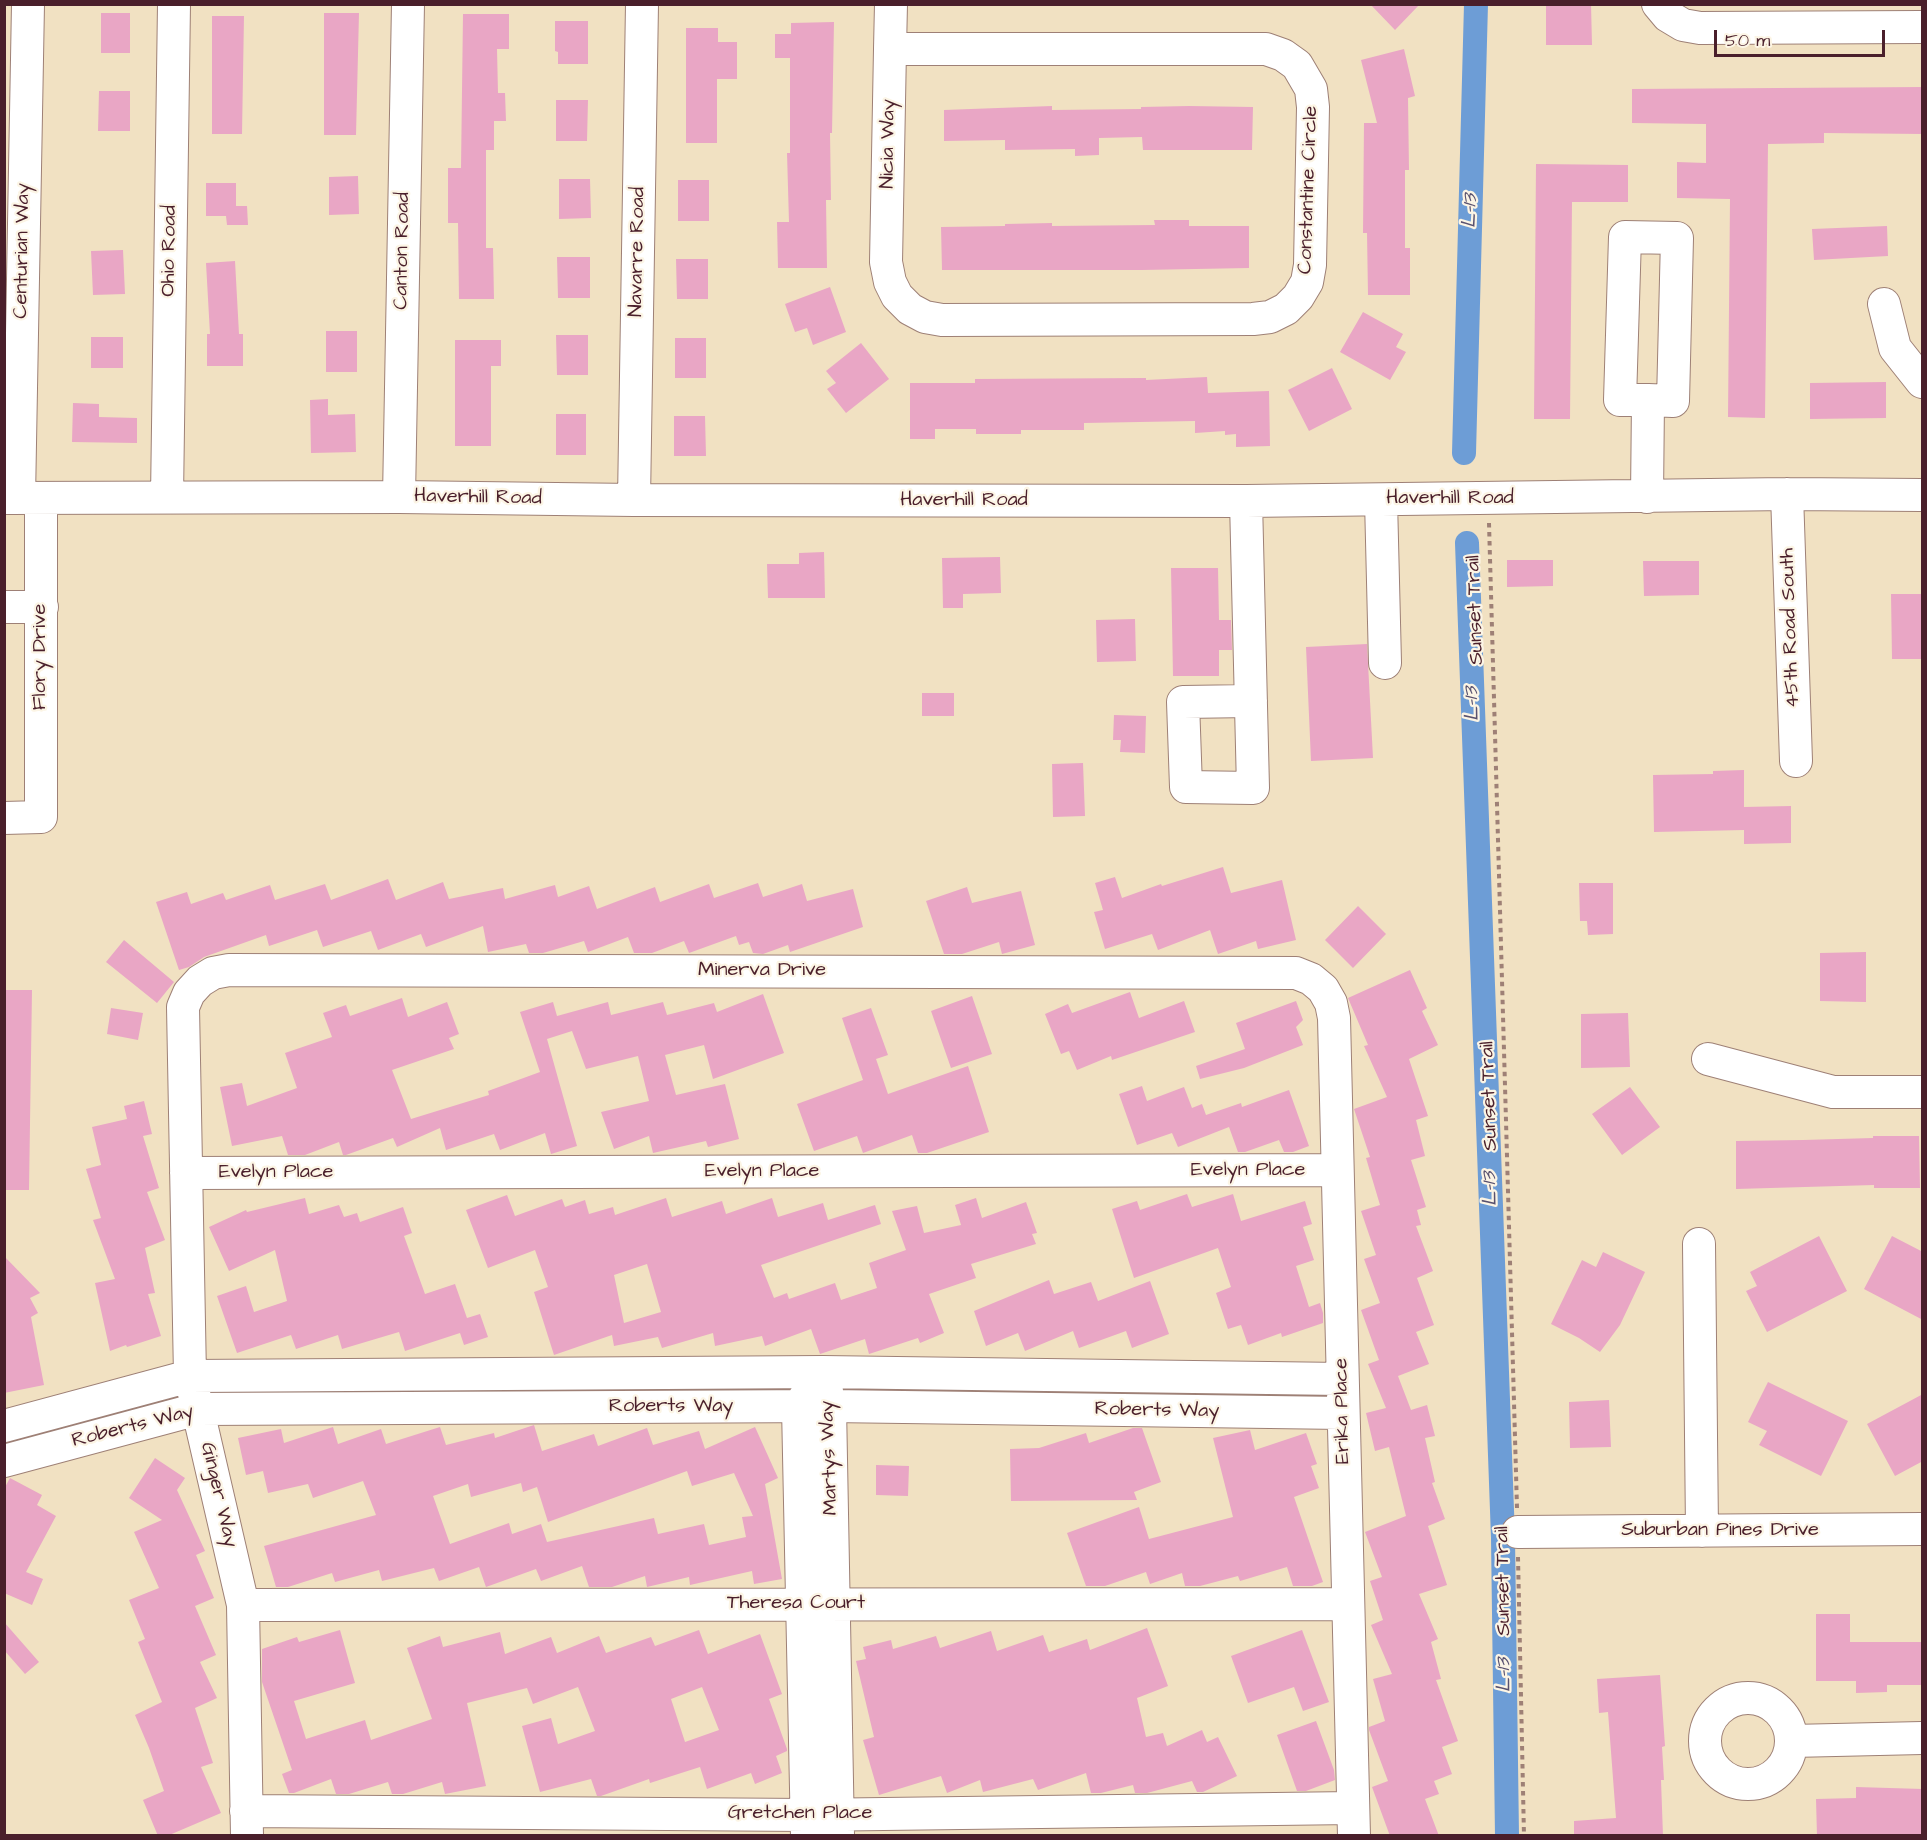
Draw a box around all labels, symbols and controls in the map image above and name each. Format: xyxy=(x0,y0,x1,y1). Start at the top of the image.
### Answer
scale bar xyxy=(1717,18,1888,56)
text: 50 m xyxy=(1725,28,1770,53)
street label: Nicia Way xyxy=(876,99,902,189)
street label: Constantine Circle xyxy=(1294,105,1324,275)
street label: Centurian Way xyxy=(10,183,36,319)
street label: Navarre Road xyxy=(625,187,651,317)
street label: Canton Road xyxy=(390,192,416,310)
water label: L-13 xyxy=(1458,193,1484,229)
street label: Ohio Road xyxy=(157,205,183,297)
street label: Haverhill Road xyxy=(414,485,542,511)
street label: Haverhill Road xyxy=(1386,487,1514,511)
street label: Haverhill Road xyxy=(900,489,1028,513)
street label: 45th Road South xyxy=(1776,548,1806,708)
street label: Sunset Trail xyxy=(1462,555,1490,665)
street label: Flory Drive xyxy=(29,604,53,710)
water label: L-13 xyxy=(1460,686,1486,722)
street label: Minerva Drive xyxy=(698,959,826,983)
street label: Sunset Trail xyxy=(1476,1041,1504,1151)
street label: Evelyn Place xyxy=(1191,1159,1305,1183)
street label: Evelyn Place xyxy=(705,1160,819,1184)
street label: Evelyn Place xyxy=(219,1161,333,1185)
water label: L-13 xyxy=(1478,1171,1504,1207)
street label: Erika Place xyxy=(1330,1358,1356,1464)
street label: Roberts Way xyxy=(609,1395,733,1419)
street label: Roberts Way xyxy=(1094,1398,1220,1424)
street label: Roberts Way xyxy=(70,1400,196,1454)
street label: Martys Way xyxy=(816,1400,844,1516)
street label: Ginger Way xyxy=(194,1440,242,1550)
street label: Suburban Pines Drive xyxy=(1621,1519,1819,1543)
street label: Sunset Trail xyxy=(1491,1526,1517,1636)
street label: Theresa Court xyxy=(727,1592,865,1616)
water label: L-13 xyxy=(1492,1658,1518,1692)
street label: Gretchen Place xyxy=(728,1802,872,1826)

